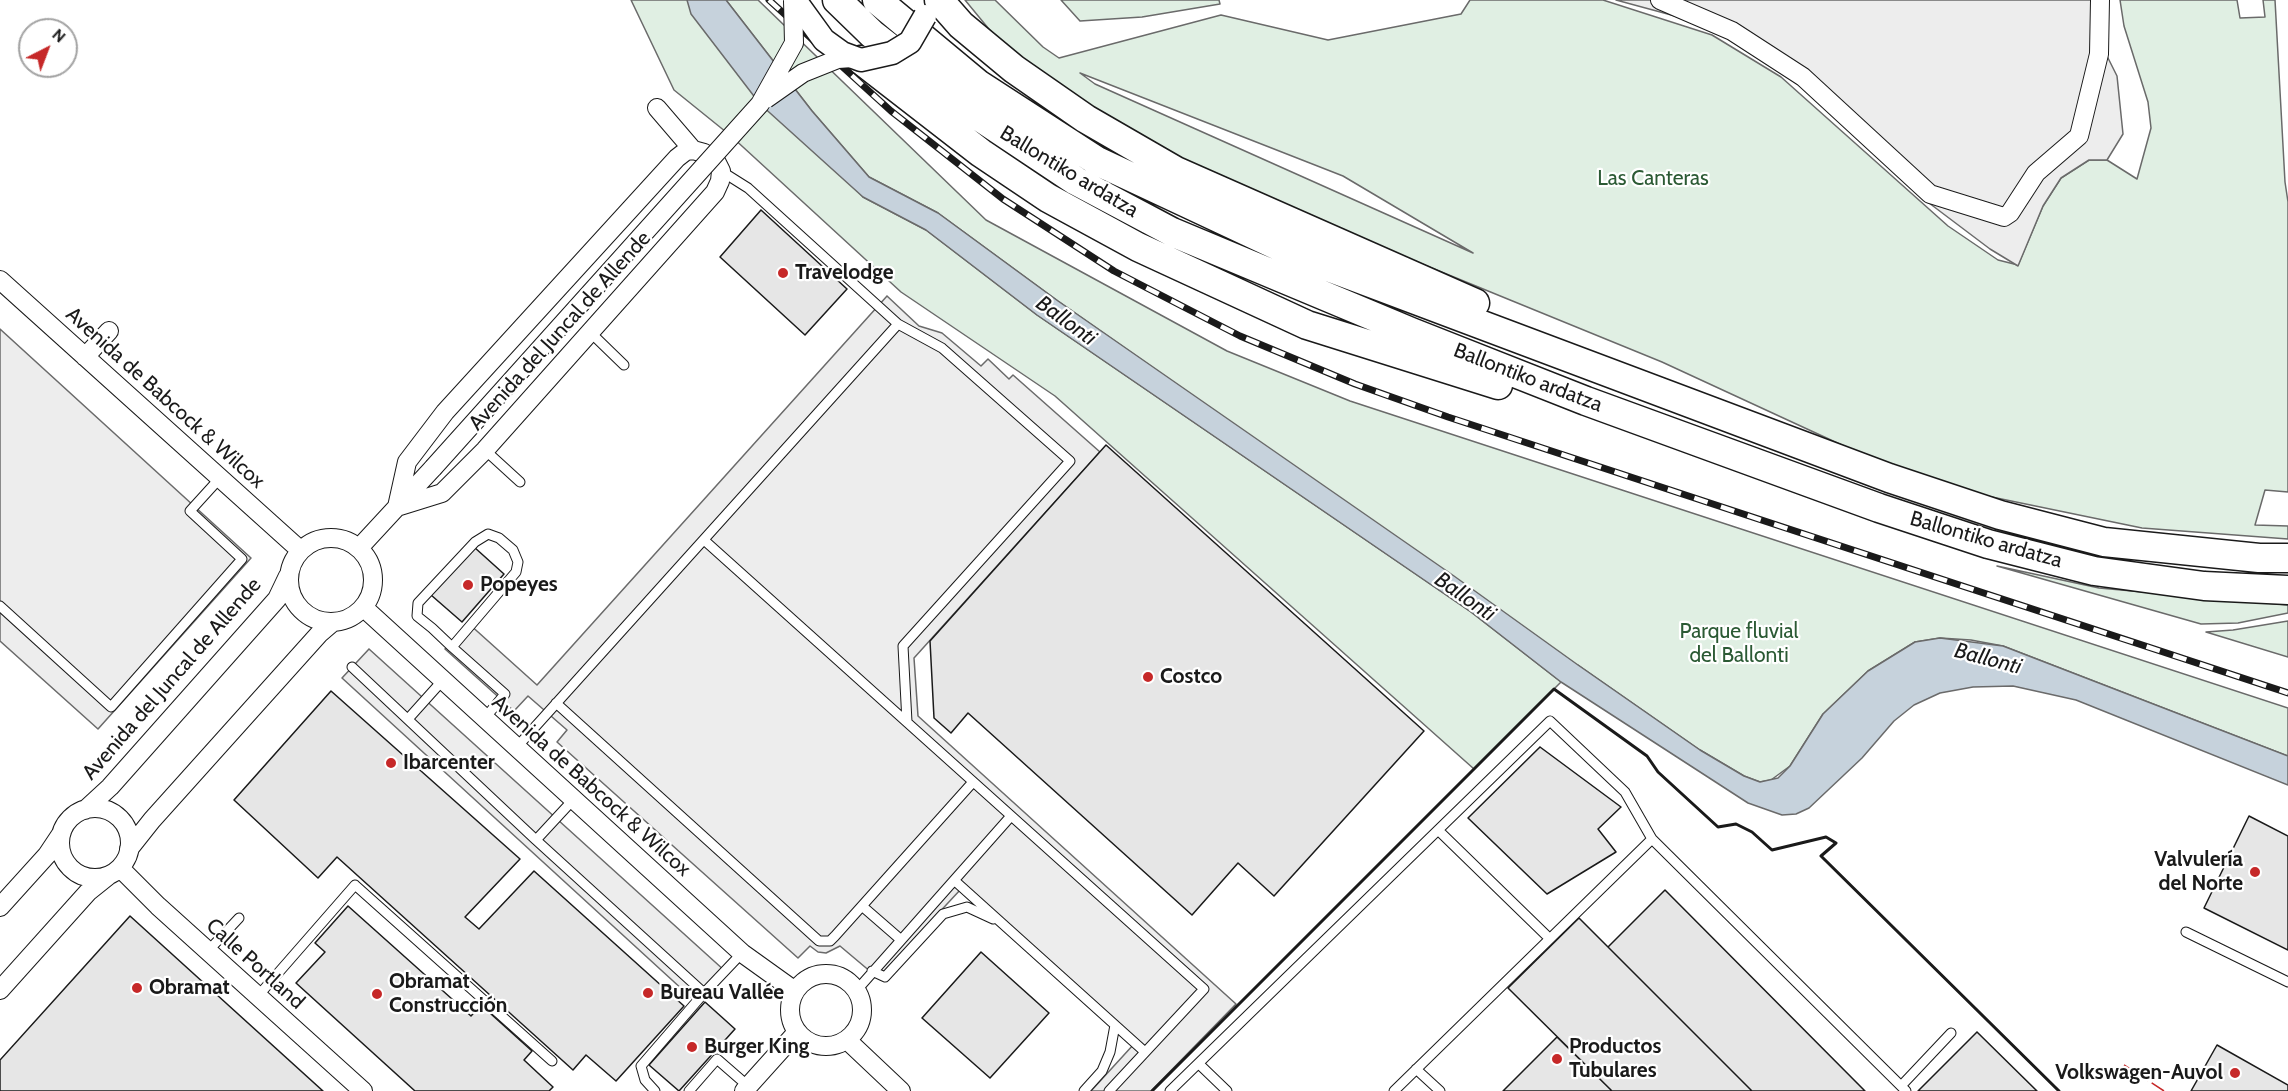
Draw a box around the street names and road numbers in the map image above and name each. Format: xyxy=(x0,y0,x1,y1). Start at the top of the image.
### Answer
street label: Ballontiko ardatza xyxy=(995,121,1143,223)
street label: Avenida del Juncal de Allende xyxy=(464,226,656,436)
street label: Avenida de Babcock & Wilcox xyxy=(60,302,270,494)
street label: Ballontiko ardatza xyxy=(1450,338,1606,418)
street label: Ballontiko ardatza xyxy=(1907,506,2065,574)
street label: Avenida del Juncal de Allende xyxy=(77,573,267,785)
street label: Avenida de Babcock & Wilcox xyxy=(486,690,696,882)
street label: Calle Portland xyxy=(201,913,309,1015)

